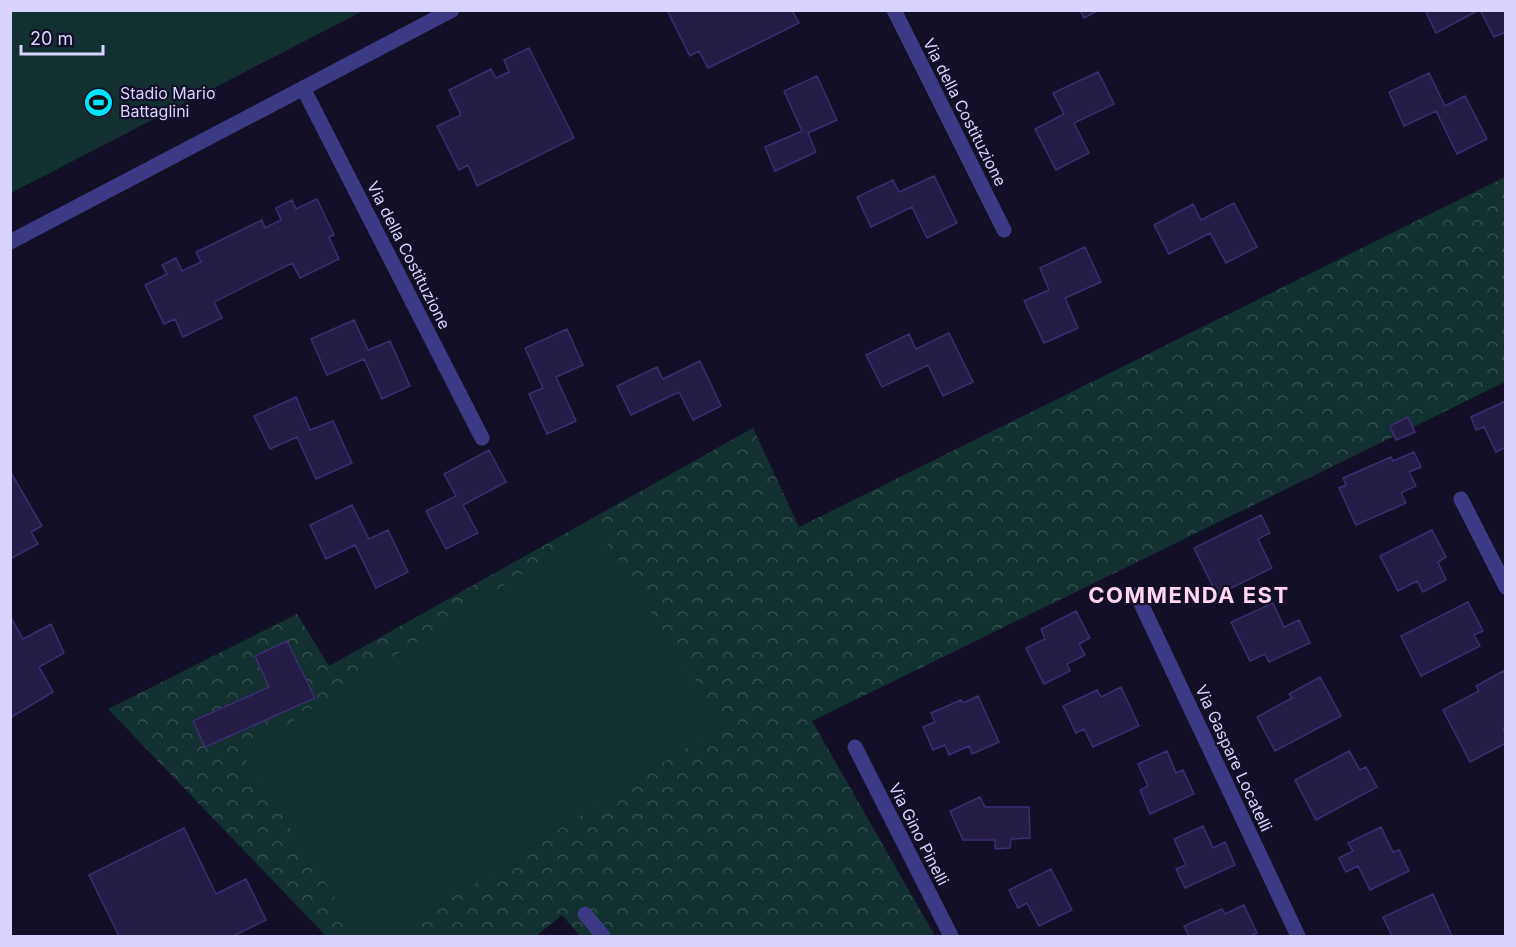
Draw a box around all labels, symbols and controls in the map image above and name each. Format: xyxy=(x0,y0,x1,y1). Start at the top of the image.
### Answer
scale bar xyxy=(21,18,104,56)
text: 20 m xyxy=(30,28,73,49)
street label: Via della Costituzione xyxy=(919,35,1011,189)
place label: Stadio Mario Battaglini xyxy=(120,83,216,121)
sports icon: Stadio Mario Battaglini xyxy=(83,86,115,118)
street label: Via della Costituzione xyxy=(363,178,455,332)
district label: COMMENDA EST xyxy=(1088,582,1290,608)
street label: Via Gaspare Locatelli xyxy=(1191,682,1277,834)
street label: Via Gino Pinelli xyxy=(885,779,953,889)

